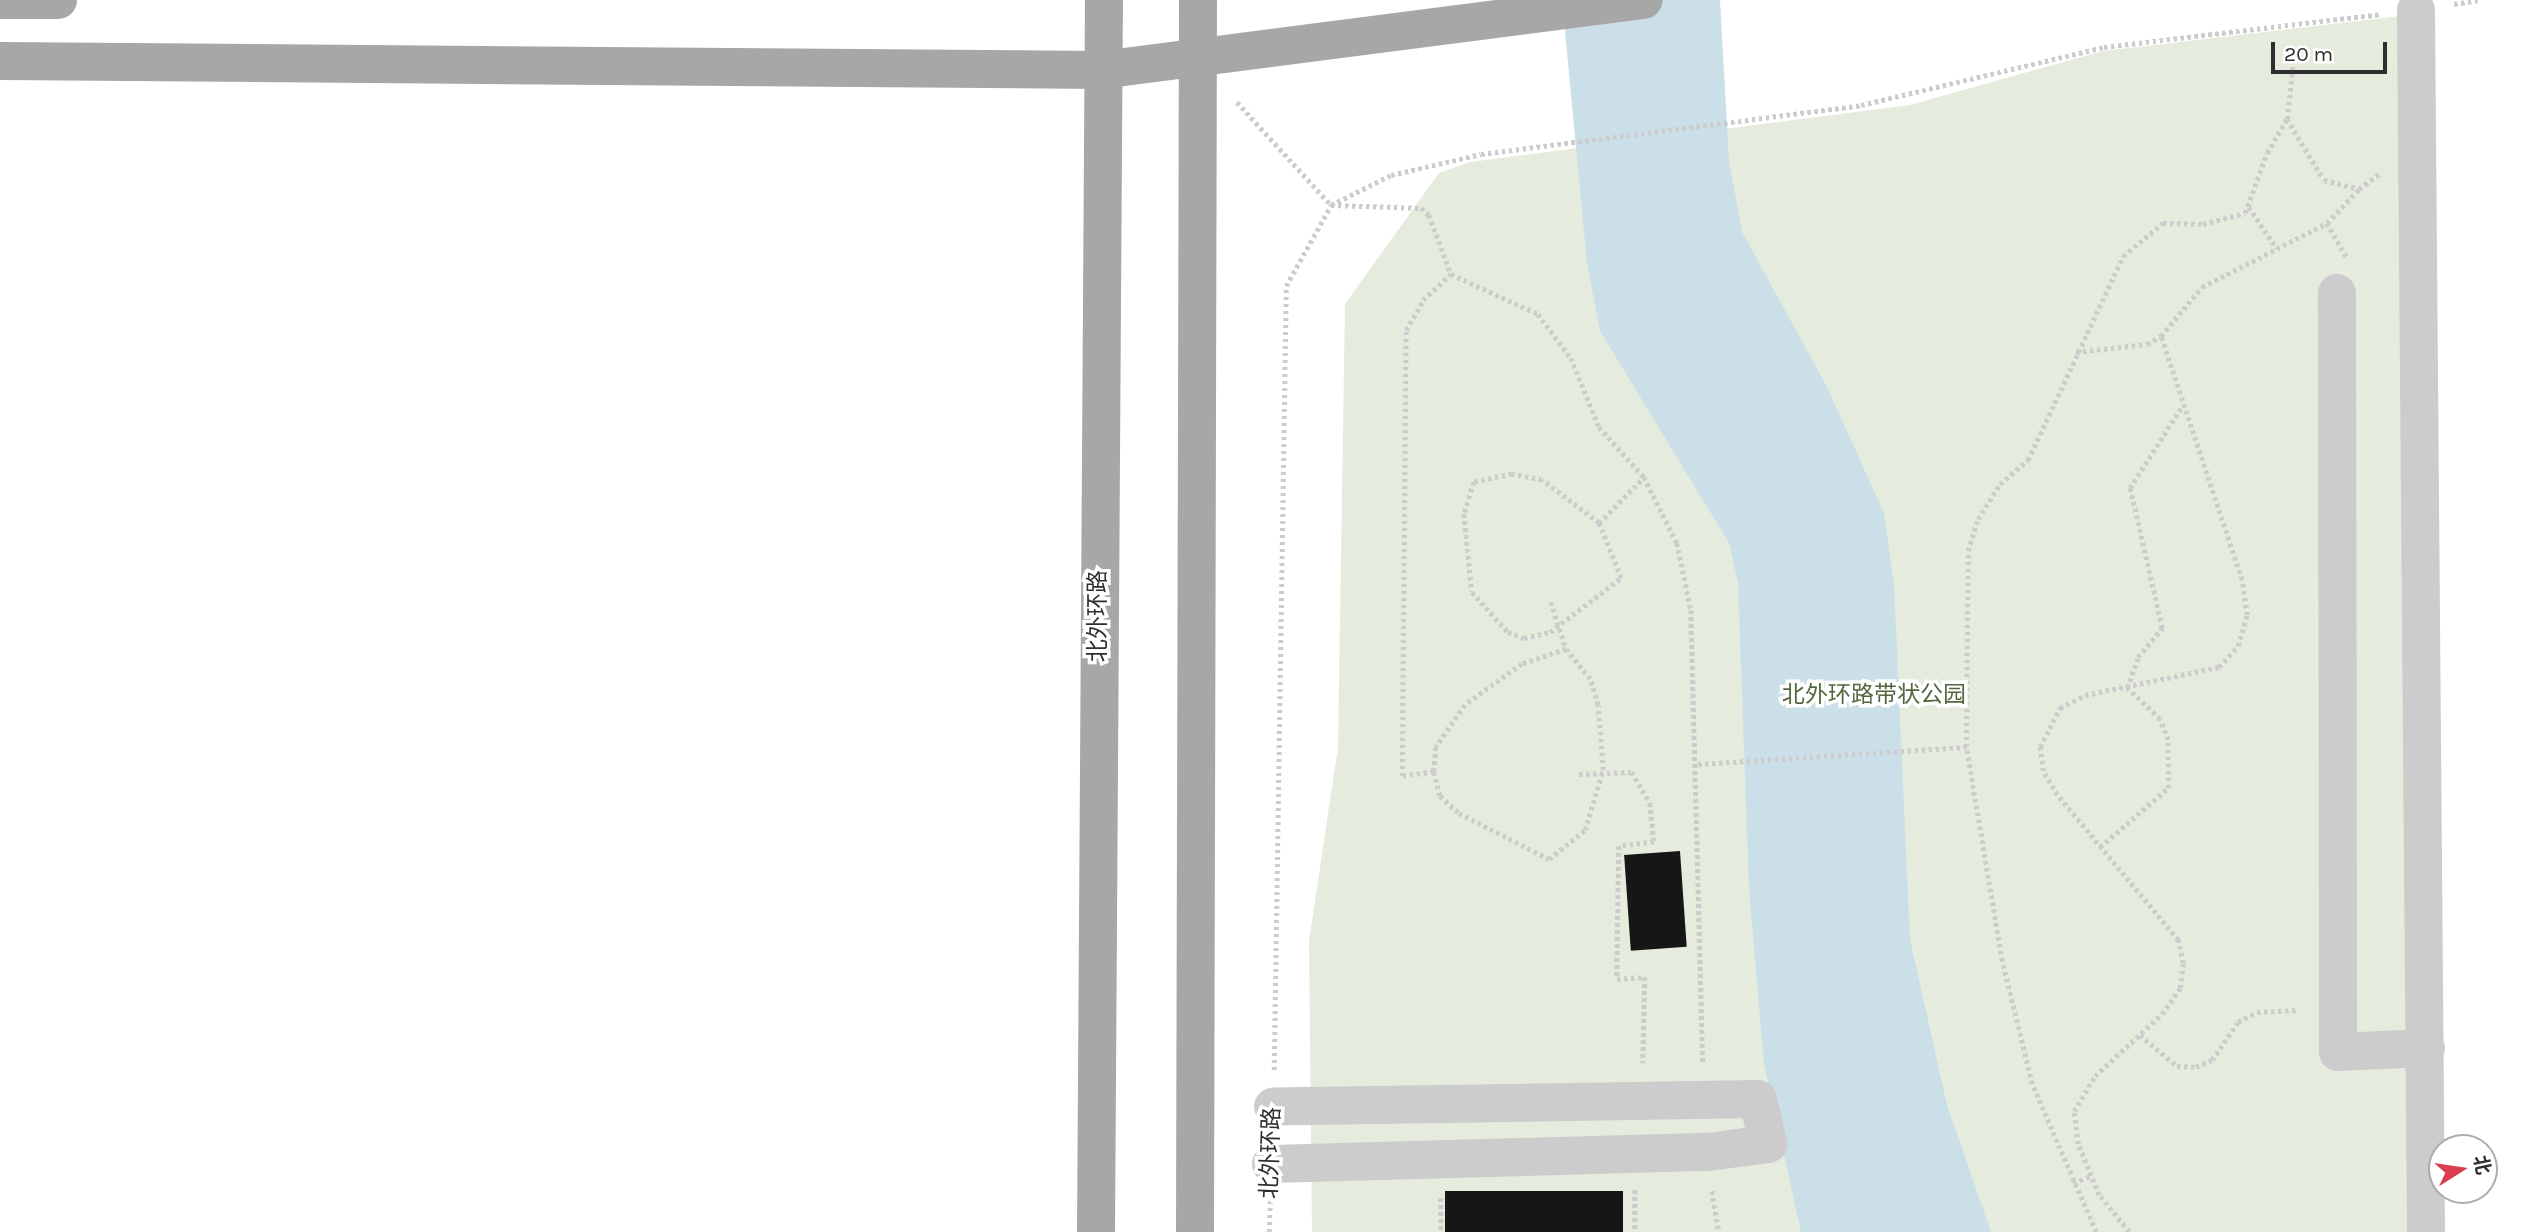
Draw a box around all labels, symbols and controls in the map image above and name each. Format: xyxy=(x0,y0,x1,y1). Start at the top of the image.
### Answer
scale bar xyxy=(2274,28,2390,72)
text: 20 m xyxy=(2284,42,2333,66)
street label: 北外环路 xyxy=(1084,570,1112,662)
park label: 北外环路带状公园 xyxy=(1782,681,1966,709)
street label: 北外环路 xyxy=(1256,1107,1286,1199)
north arrow xyxy=(2428,1134,2498,1204)
text: 北 xyxy=(2469,1153,2494,1177)

